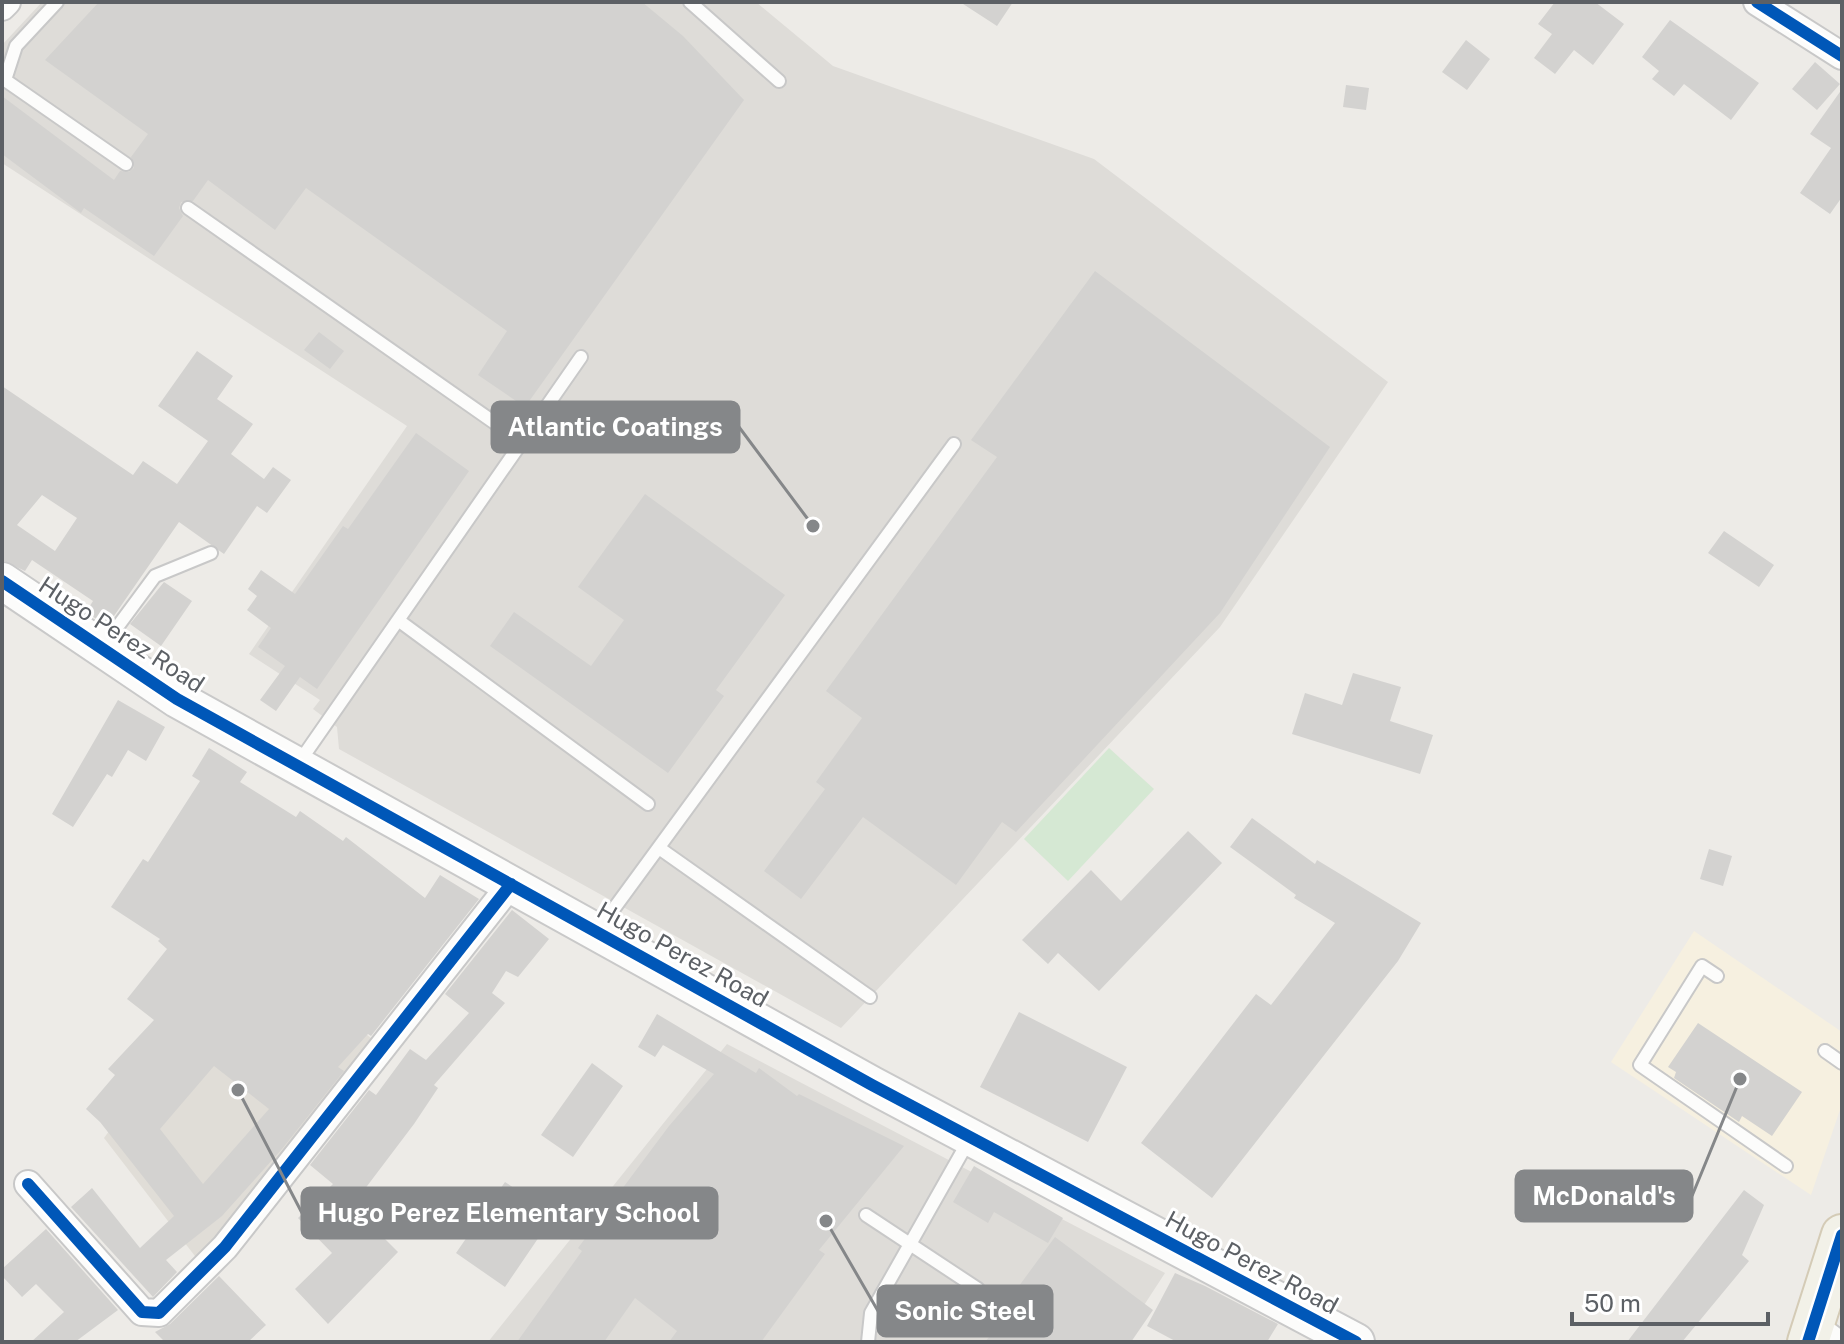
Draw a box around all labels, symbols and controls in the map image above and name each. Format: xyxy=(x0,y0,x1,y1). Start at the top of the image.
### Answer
callout: Atlantic Coatings xyxy=(492,402,739,452)
text: Atlantic Coatings xyxy=(507,411,723,442)
street label: Hugo Perez Road xyxy=(34,570,210,698)
street label: Hugo Perez Road xyxy=(592,895,774,1013)
callout: McDonald's xyxy=(1516,1171,1692,1221)
text: McDonald's xyxy=(1532,1180,1676,1211)
callout: Hugo Perez Elementary School xyxy=(302,1188,717,1238)
text: Hugo Perez Elementary School xyxy=(318,1197,700,1228)
street label: Hugo Perez Road xyxy=(1161,1205,1343,1319)
scale bar xyxy=(1572,1276,1768,1326)
callout: Sonic Steel xyxy=(878,1286,1052,1336)
text: 50 m xyxy=(1584,1289,1641,1317)
text: Sonic Steel xyxy=(894,1295,1036,1326)

